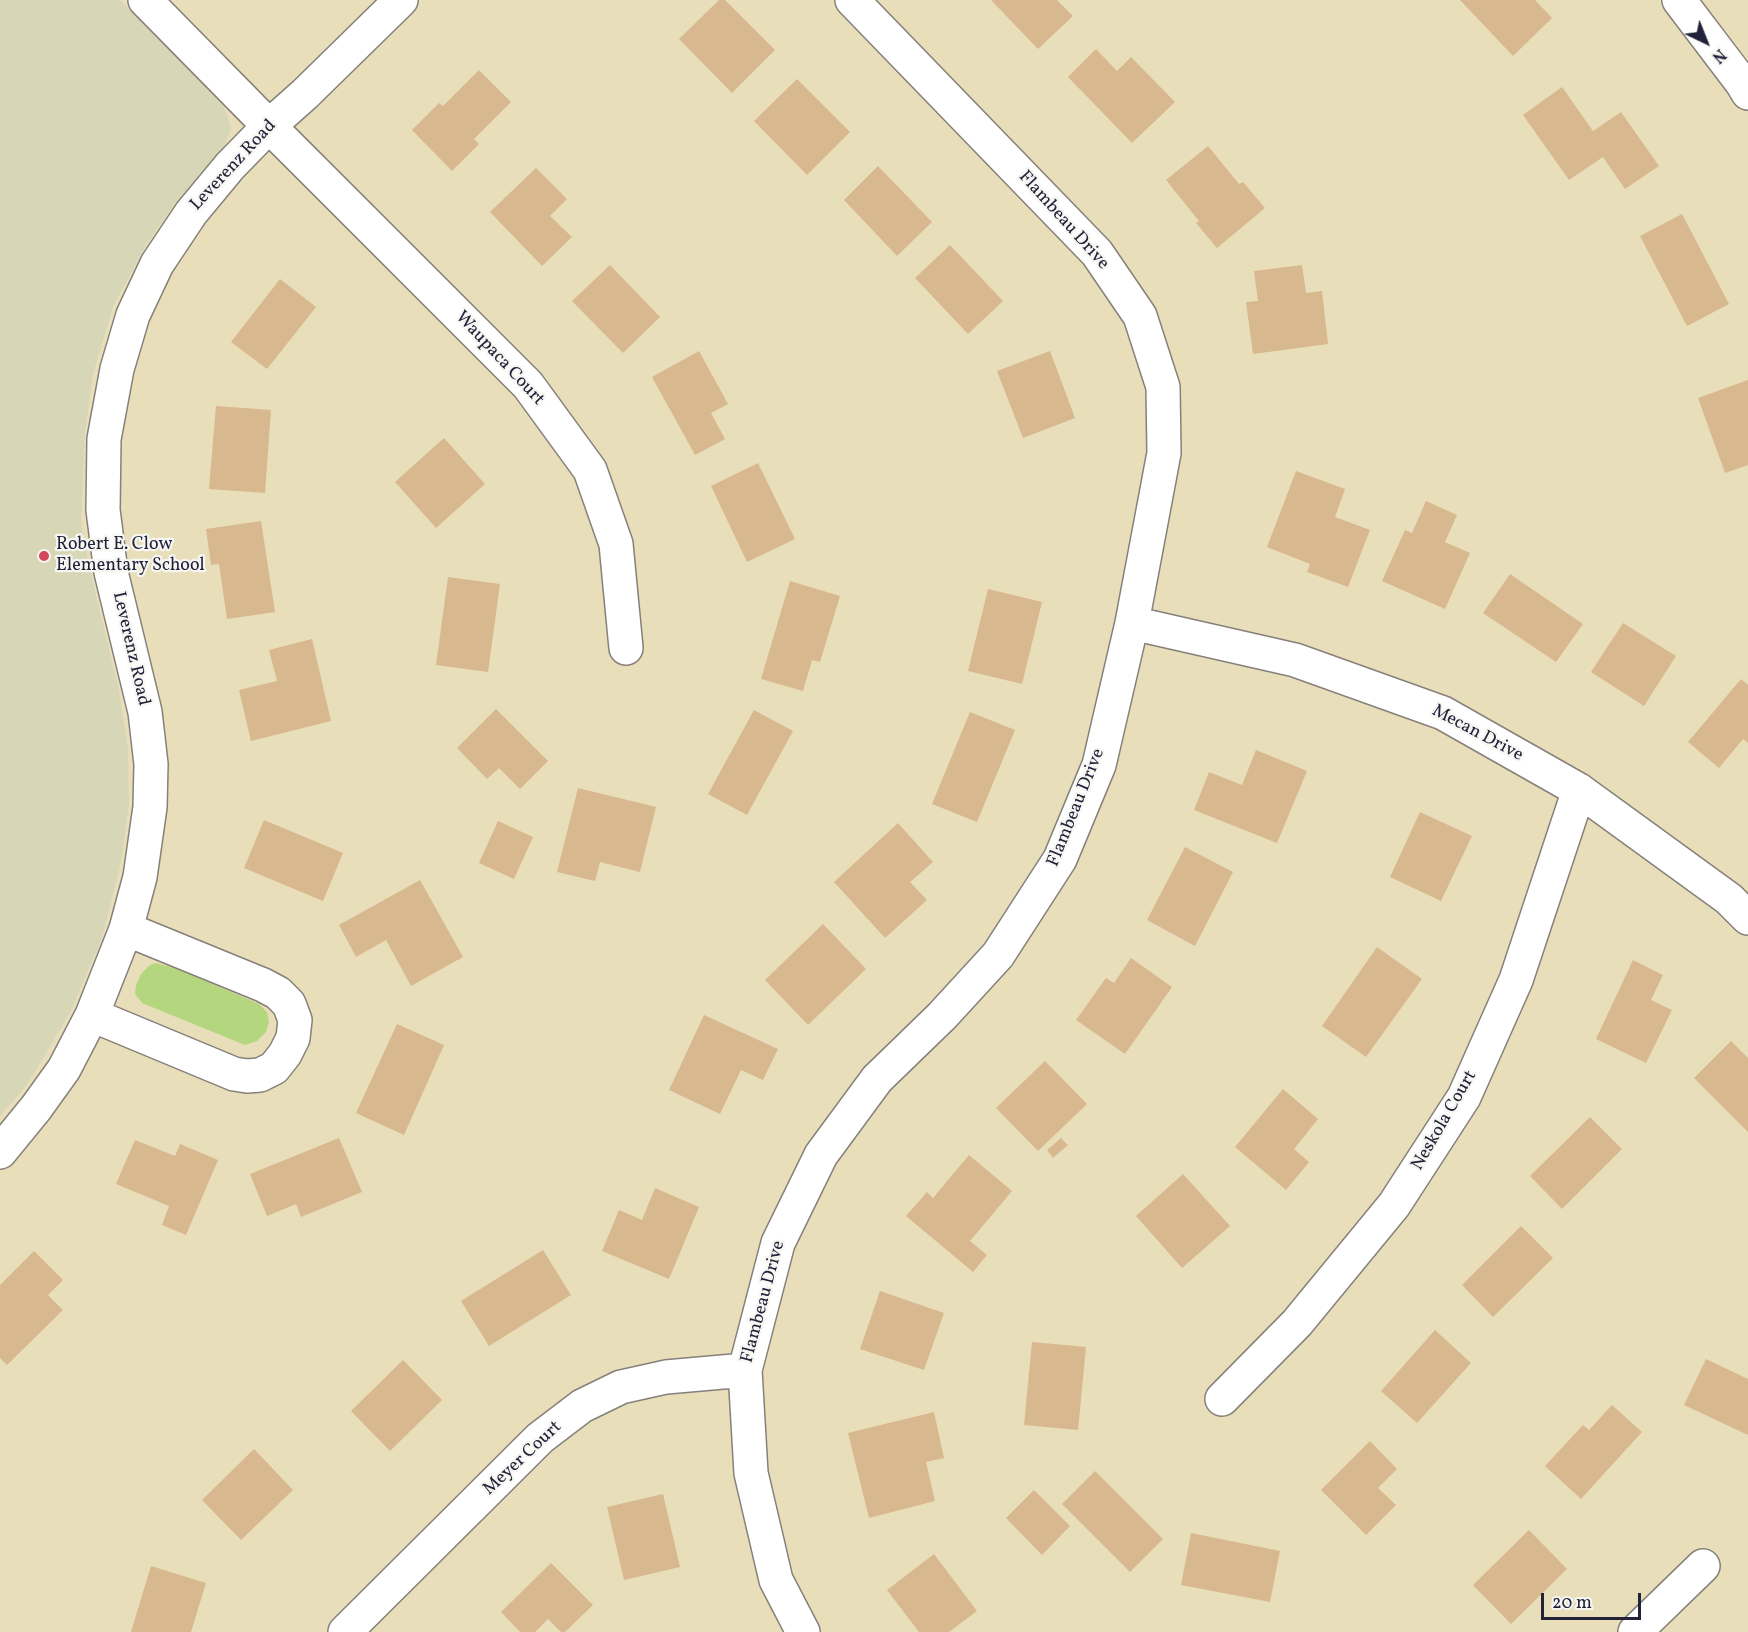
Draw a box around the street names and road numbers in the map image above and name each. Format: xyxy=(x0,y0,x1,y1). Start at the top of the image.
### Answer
street label: Leverenz Road xyxy=(186,116,282,216)
street label: Flambeau Drive xyxy=(1013,167,1113,275)
street label: Waupaca Court xyxy=(450,307,548,411)
street label: Leverenz Road xyxy=(106,590,154,708)
street label: Mecan Drive xyxy=(1428,701,1526,767)
street label: Flambeau Drive xyxy=(1043,746,1111,870)
street label: Neskola Court xyxy=(1408,1067,1482,1175)
street label: Flambeau Drive xyxy=(737,1239,791,1365)
street label: Meyer Court xyxy=(479,1417,567,1501)

